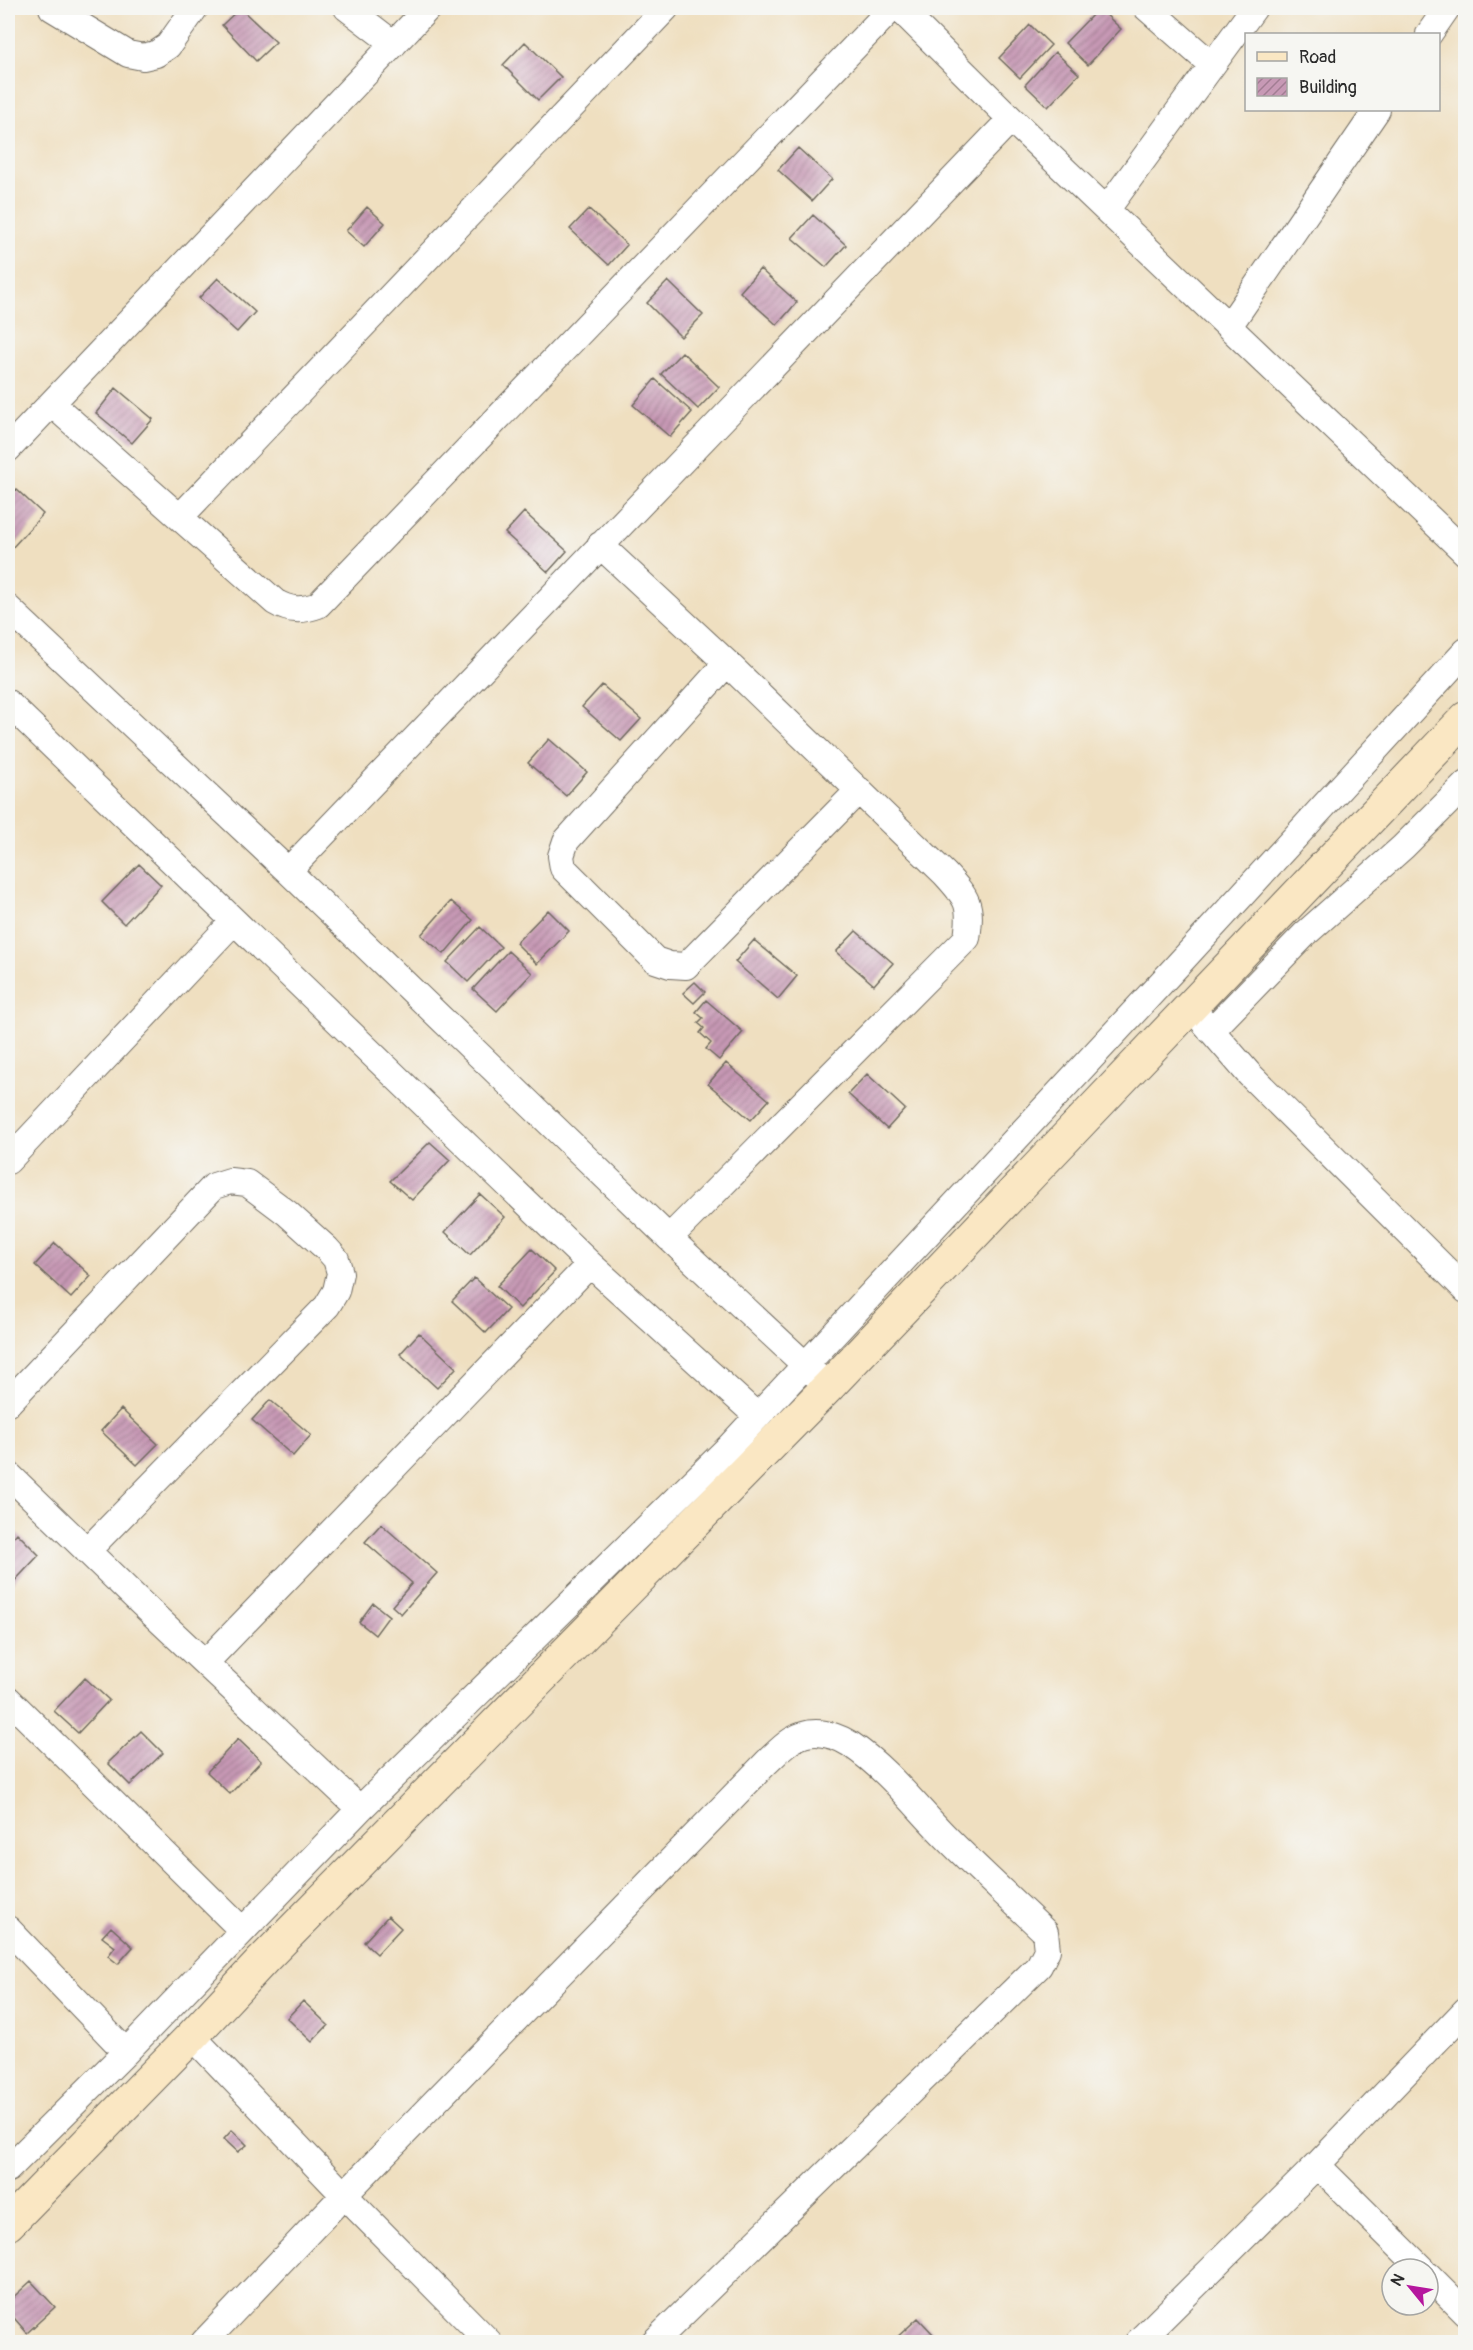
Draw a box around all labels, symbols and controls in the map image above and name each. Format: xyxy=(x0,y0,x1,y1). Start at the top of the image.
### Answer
legend xyxy=(1245,33,1440,111)
text: Road xyxy=(1299,46,1336,69)
text: Building xyxy=(1299,76,1357,99)
north arrow xyxy=(1380,2257,1440,2317)
text: N xyxy=(1387,2270,1409,2290)

